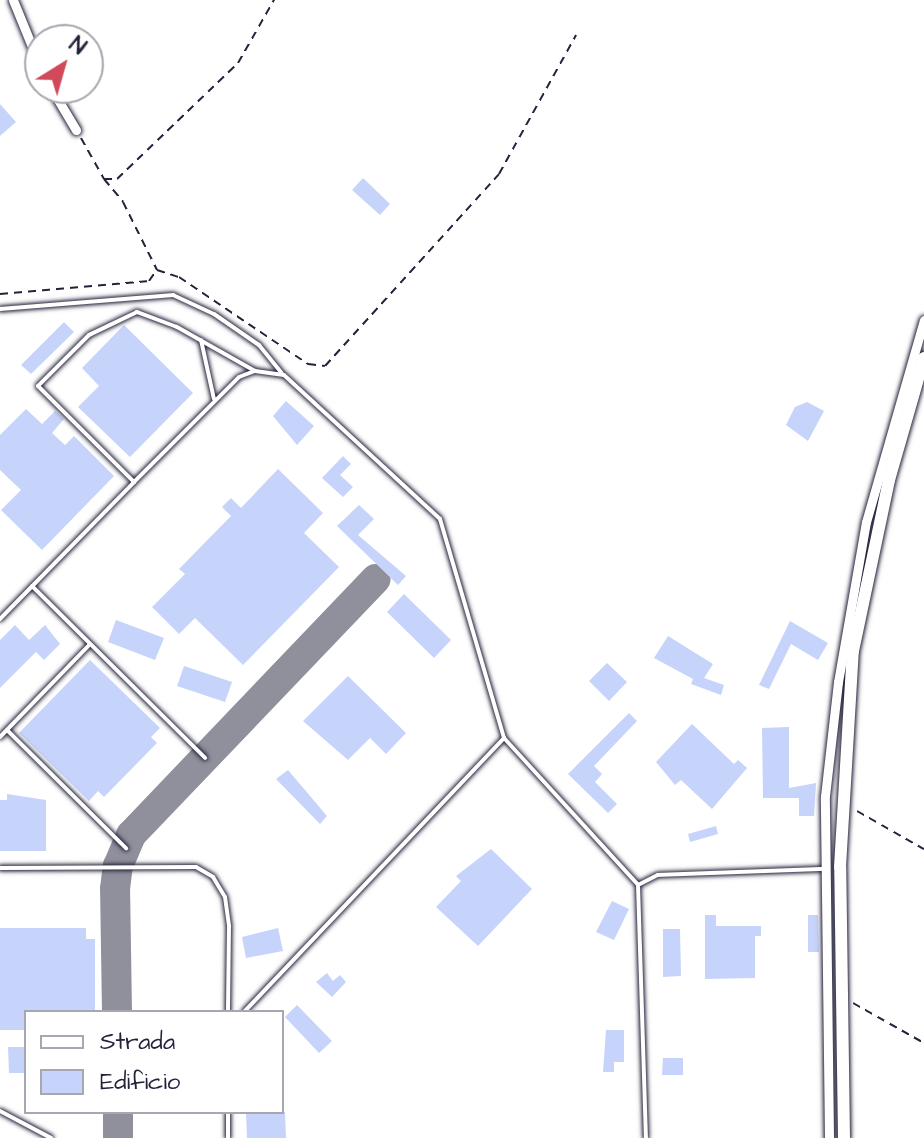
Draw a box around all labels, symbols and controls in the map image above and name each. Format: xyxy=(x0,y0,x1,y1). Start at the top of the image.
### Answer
north arrow xyxy=(24,24,104,104)
text: N xyxy=(63,29,92,63)
legend xyxy=(24,1010,284,1114)
text: Strada xyxy=(100,1025,175,1059)
text: Edificio xyxy=(100,1065,180,1099)

